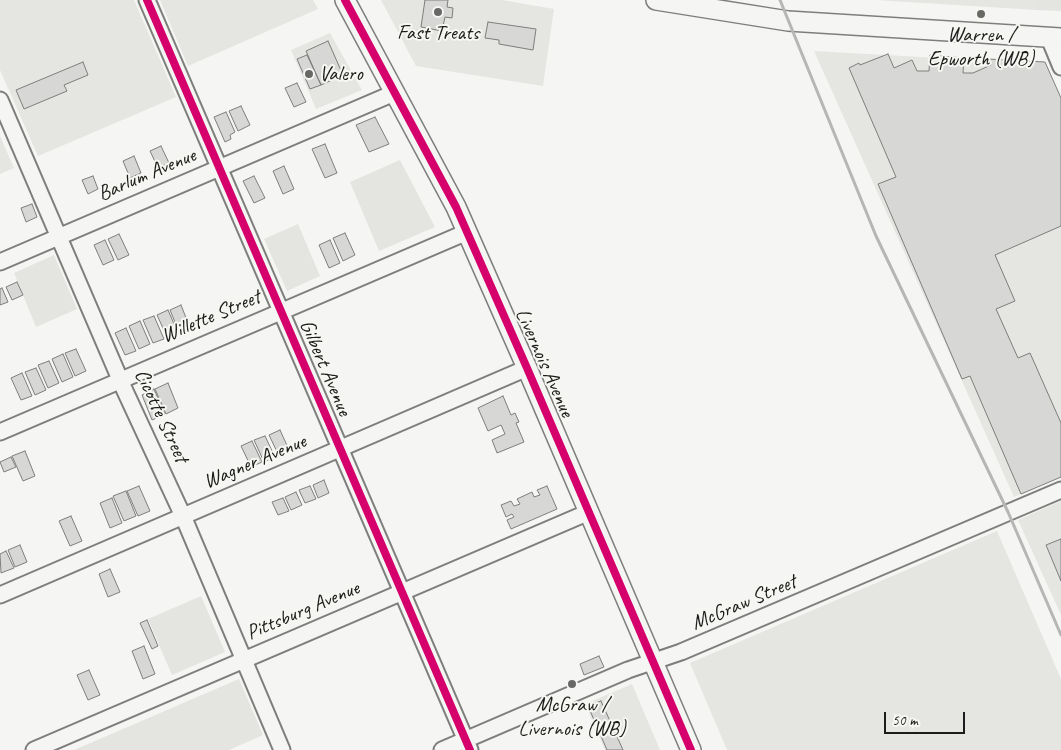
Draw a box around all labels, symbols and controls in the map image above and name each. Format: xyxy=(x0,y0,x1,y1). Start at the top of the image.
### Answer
marker: Fast Treats xyxy=(432,6,444,18)
marker: Warren / Epworth (WB) xyxy=(975,8,987,20)
place label: Fast Treats xyxy=(397,20,479,46)
place label: Warren / Epworth (WB) xyxy=(928,22,1034,72)
place label: Valero xyxy=(319,61,363,87)
marker: Valero xyxy=(303,68,315,80)
street label: Barlum Avenue xyxy=(94,143,200,207)
street label: Willette Street xyxy=(158,285,264,349)
street label: Livernois Avenue xyxy=(509,305,579,421)
street label: Gilbert Avenue xyxy=(294,316,356,420)
street label: Cicotte Street xyxy=(128,365,194,467)
street label: Wagner Avenue xyxy=(200,429,310,495)
street label: McGraw Street xyxy=(688,570,800,636)
street label: Pittsburg Avenue xyxy=(243,576,363,646)
marker: McGraw / Livernois (WB) xyxy=(566,678,578,690)
place label: McGraw / Livernois (WB) xyxy=(518,692,626,742)
scale bar xyxy=(886,702,967,734)
text: 50 m xyxy=(892,711,918,730)

